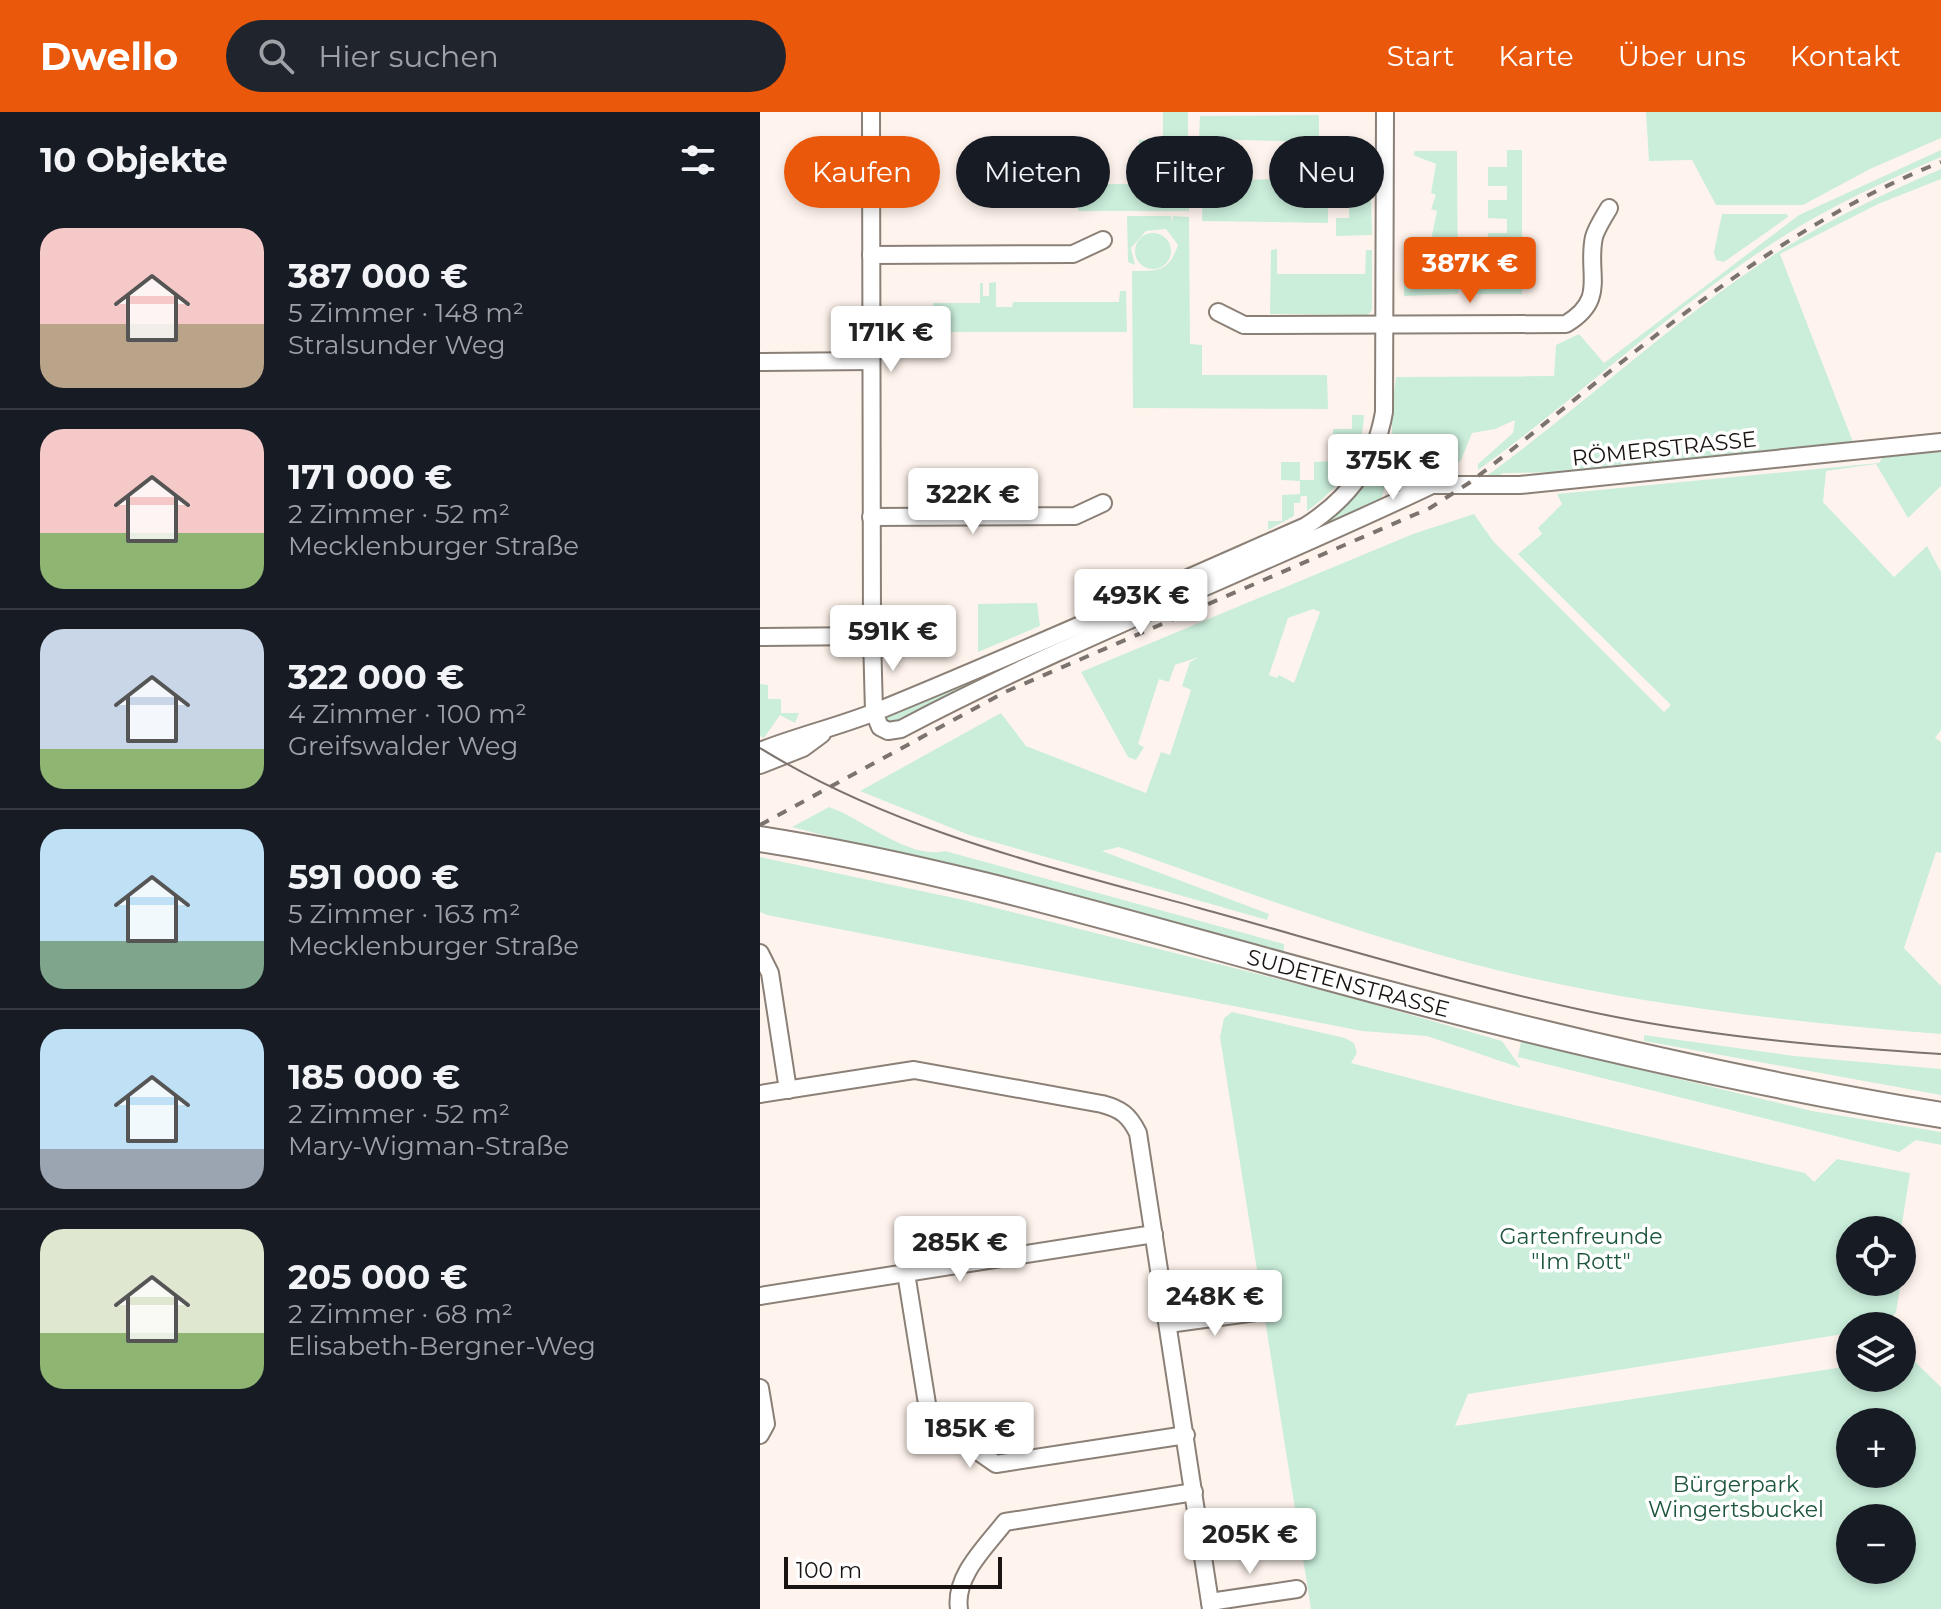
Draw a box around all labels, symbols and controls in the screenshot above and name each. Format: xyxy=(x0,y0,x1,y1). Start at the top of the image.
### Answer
search box xyxy=(226,20,786,92)
text: Dwello xyxy=(40,33,178,80)
icon: search xyxy=(254,34,298,78)
text: Hier suchen xyxy=(318,38,499,75)
text: Start xyxy=(1387,39,1454,73)
text: Karte xyxy=(1498,39,1574,73)
text: Über uns xyxy=(1618,39,1746,73)
text: Kontakt xyxy=(1790,39,1901,73)
chip: Kaufen xyxy=(784,136,940,208)
chip: Mieten xyxy=(956,136,1110,208)
chip: Filter xyxy=(1126,136,1253,208)
chip: Neu xyxy=(1269,136,1384,208)
icon: filters xyxy=(676,138,720,182)
text: 10 Objekte xyxy=(40,139,228,181)
pin: 387K € xyxy=(1405,237,1535,305)
text: 387K € xyxy=(1422,247,1518,279)
text: 387 000 € xyxy=(288,255,468,297)
icon: home xyxy=(104,260,200,356)
text: 5 Zimmer · 148 m² xyxy=(288,297,524,329)
pin: 171K € xyxy=(826,306,956,374)
text: 171K € xyxy=(849,316,933,348)
text: Stralsunder Weg xyxy=(288,329,506,361)
street label: RÖMERSTRASSE xyxy=(1570,425,1758,472)
pin: 375K € xyxy=(1328,434,1458,502)
text: 375K € xyxy=(1346,444,1440,476)
text: 171 000 € xyxy=(288,456,452,498)
icon: home xyxy=(104,461,200,557)
pin: 322K € xyxy=(908,468,1038,536)
text: 322K € xyxy=(926,478,1020,510)
text: 2 Zimmer · 52 m² xyxy=(288,498,510,530)
text: Mecklenburger Straße xyxy=(288,530,579,562)
pin: 493K € xyxy=(1076,569,1206,637)
text: 493K € xyxy=(1092,579,1190,611)
pin: 591K € xyxy=(828,605,958,673)
text: 591K € xyxy=(848,615,938,647)
text: 322 000 € xyxy=(288,656,464,698)
icon: home xyxy=(104,661,200,757)
text: 4 Zimmer · 100 m² xyxy=(288,698,527,730)
text: Greifswalder Weg xyxy=(288,730,518,762)
text: 591 000 € xyxy=(288,856,459,898)
icon: home xyxy=(104,861,200,957)
text: 5 Zimmer · 163 m² xyxy=(288,898,520,930)
text: Mecklenburger Straße xyxy=(288,930,579,962)
street label: SUDETENSTRASSE xyxy=(1244,943,1452,1023)
text: 185 000 € xyxy=(288,1056,460,1098)
icon: home xyxy=(104,1061,200,1157)
text: 2 Zimmer · 52 m² xyxy=(288,1098,510,1130)
text: Mary-Wigman-Straße xyxy=(288,1130,569,1162)
pin: 285K € xyxy=(895,1216,1025,1284)
map controls xyxy=(1836,1216,1916,1584)
button: locate xyxy=(1836,1216,1916,1296)
park label: Gartenfreunde "Im Rott" xyxy=(1500,1223,1662,1275)
text: 285K € xyxy=(912,1226,1008,1258)
text: 205 000 € xyxy=(288,1256,467,1298)
icon: home xyxy=(104,1261,200,1357)
pin: 248K € xyxy=(1150,1270,1280,1338)
text: 248K € xyxy=(1166,1280,1264,1312)
text: 2 Zimmer · 68 m² xyxy=(288,1298,513,1330)
button: layers xyxy=(1836,1312,1916,1392)
text: Elisabeth-Bergner-Weg xyxy=(288,1330,596,1362)
pin: 185K € xyxy=(905,1402,1035,1470)
button: + xyxy=(1836,1408,1916,1488)
text: 185K € xyxy=(925,1412,1015,1444)
park label: Bürgerpark Wingertsbuckel xyxy=(1648,1471,1824,1523)
button: − xyxy=(1836,1504,1916,1584)
pin: 205K € xyxy=(1185,1508,1315,1576)
text: 205K € xyxy=(1202,1518,1298,1550)
scale bar xyxy=(784,1553,1002,1589)
text: 100 m xyxy=(796,1557,862,1584)

